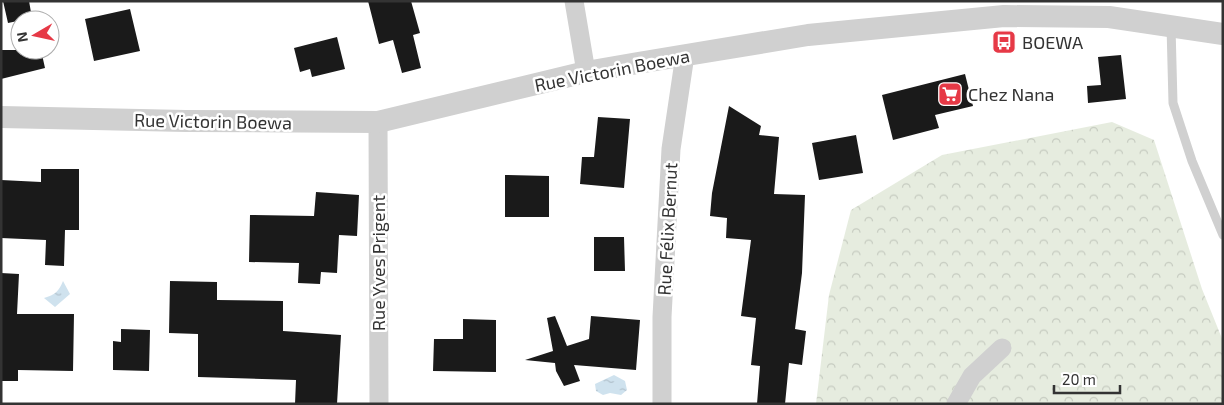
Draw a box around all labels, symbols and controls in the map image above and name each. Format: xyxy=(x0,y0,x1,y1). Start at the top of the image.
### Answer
north arrow xyxy=(10,10,60,60)
bus stop icon: BOEWA xyxy=(991,29,1017,55)
text: N xyxy=(12,31,31,43)
place label: BOEWA xyxy=(1022,31,1084,53)
street label: Rue Victorin Boewa xyxy=(532,44,692,96)
supermarket icon: Chez Nana xyxy=(937,81,963,107)
place label: Chez Nana xyxy=(968,83,1055,105)
street label: Rue Victorin Boewa xyxy=(134,109,292,133)
street label: Rue Félix Bernut xyxy=(653,162,681,296)
street label: Rue Yves Prigent xyxy=(367,195,389,331)
scale bar xyxy=(1054,362,1120,394)
text: 20 m xyxy=(1062,370,1096,388)

